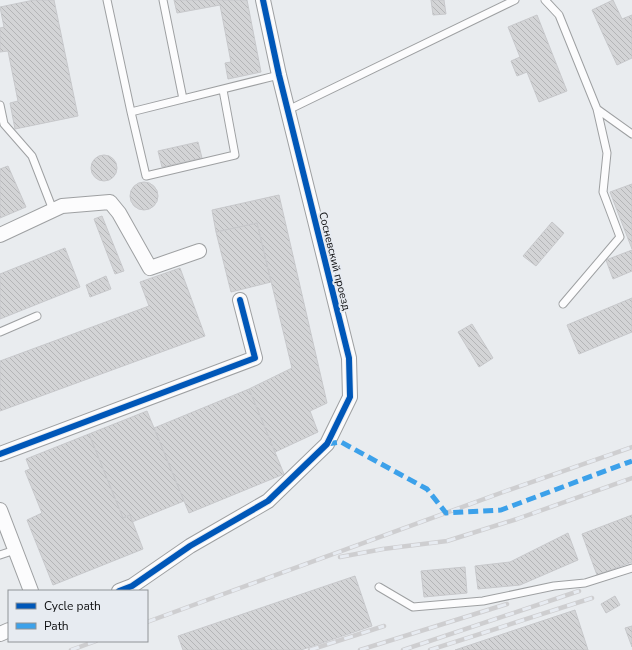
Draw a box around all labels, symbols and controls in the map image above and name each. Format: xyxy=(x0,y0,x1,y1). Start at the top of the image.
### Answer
street label: Сосневский проезд xyxy=(315,210,354,312)
legend xyxy=(8,590,148,642)
text: Cycle path xyxy=(44,598,101,614)
text: Path xyxy=(44,618,69,634)

